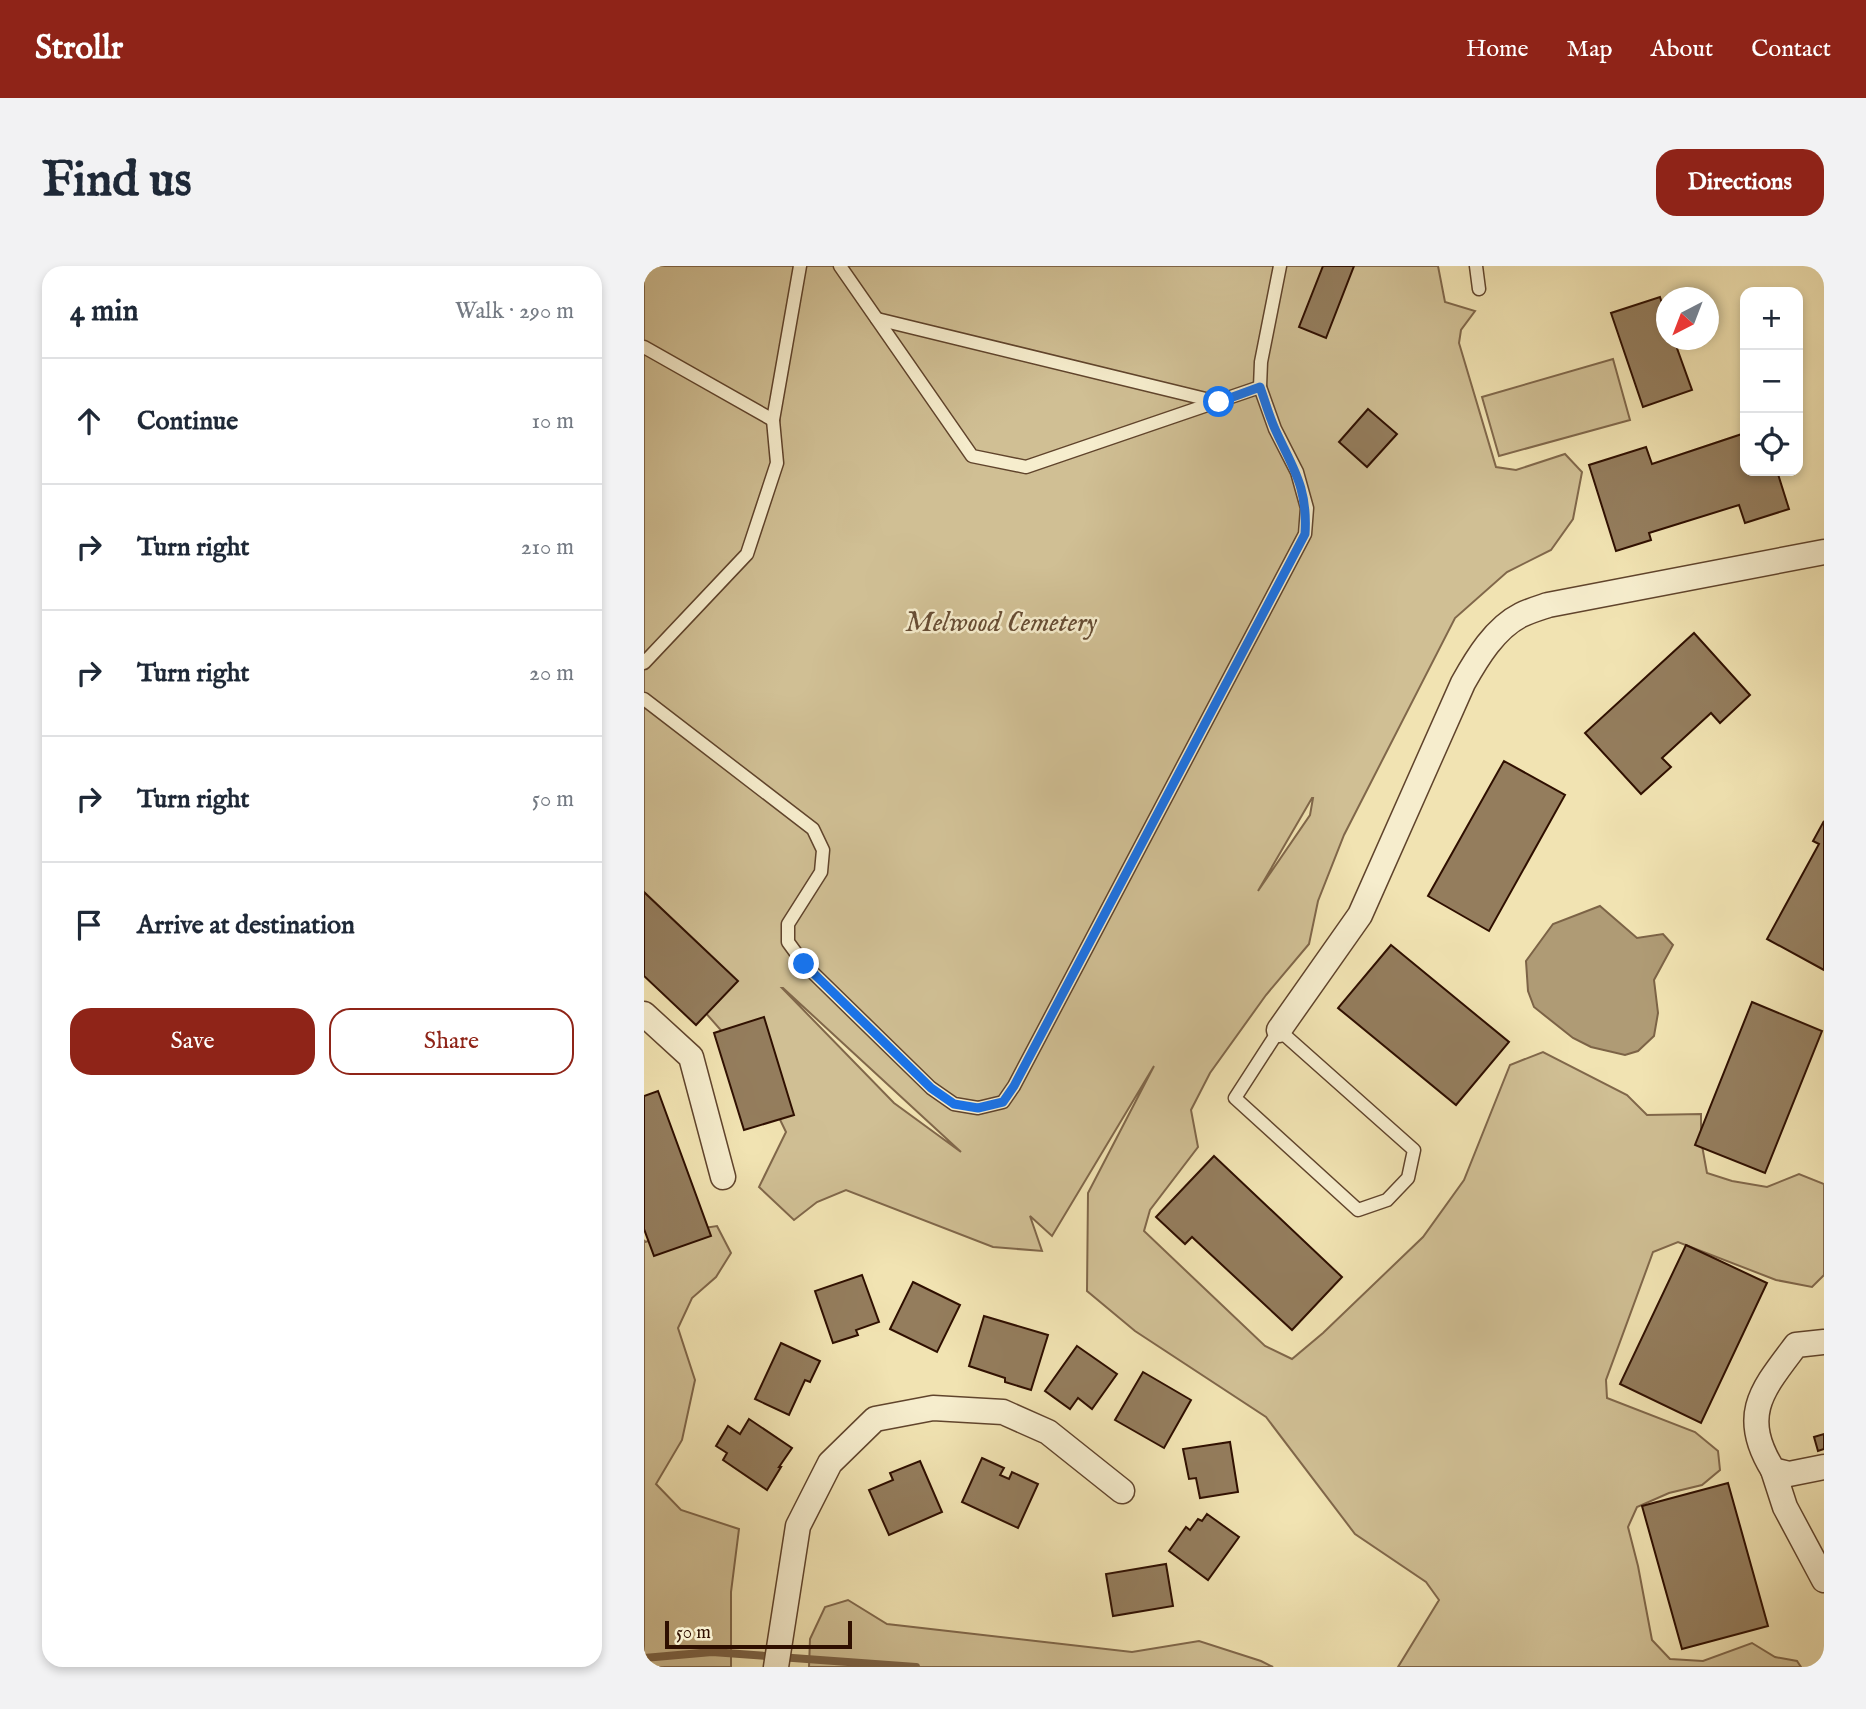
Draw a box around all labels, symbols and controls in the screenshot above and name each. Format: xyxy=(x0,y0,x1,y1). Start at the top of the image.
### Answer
text: Strollr xyxy=(35,28,123,70)
text: Home xyxy=(1466,34,1529,65)
text: Map xyxy=(1567,34,1613,65)
text: About xyxy=(1651,34,1713,65)
text: Contact xyxy=(1751,34,1831,65)
button: Directions xyxy=(1656,149,1824,216)
text: Find us xyxy=(42,151,192,213)
north arrow xyxy=(1656,287,1719,350)
map controls xyxy=(1740,287,1803,476)
button: + xyxy=(1740,287,1803,350)
text: 4 min xyxy=(70,293,138,331)
text: Walk · 290 m xyxy=(455,297,574,326)
button: − xyxy=(1740,350,1803,413)
route start xyxy=(1203,386,1234,417)
icon: ahead xyxy=(70,402,108,440)
text: Continue xyxy=(137,405,238,438)
text: 10 m xyxy=(531,407,574,436)
button: locate xyxy=(1740,413,1803,476)
icon: right xyxy=(70,528,108,566)
text: Turn right xyxy=(137,531,250,564)
text: 210 m xyxy=(521,533,574,562)
park label: Melwood Cemetery xyxy=(905,606,1098,641)
icon: right xyxy=(70,654,108,692)
text: Turn right xyxy=(137,657,250,690)
text: 20 m xyxy=(529,659,574,688)
icon: right xyxy=(70,780,108,818)
text: Turn right xyxy=(137,783,250,816)
text: 50 m xyxy=(532,785,574,814)
icon: arrive xyxy=(70,906,108,944)
text: Arrive at destination xyxy=(137,909,355,942)
route end xyxy=(788,948,819,979)
button: Save xyxy=(70,1008,315,1075)
button: Share xyxy=(329,1008,574,1075)
scale bar xyxy=(665,1618,852,1650)
text: 50 m xyxy=(676,1621,711,1645)

